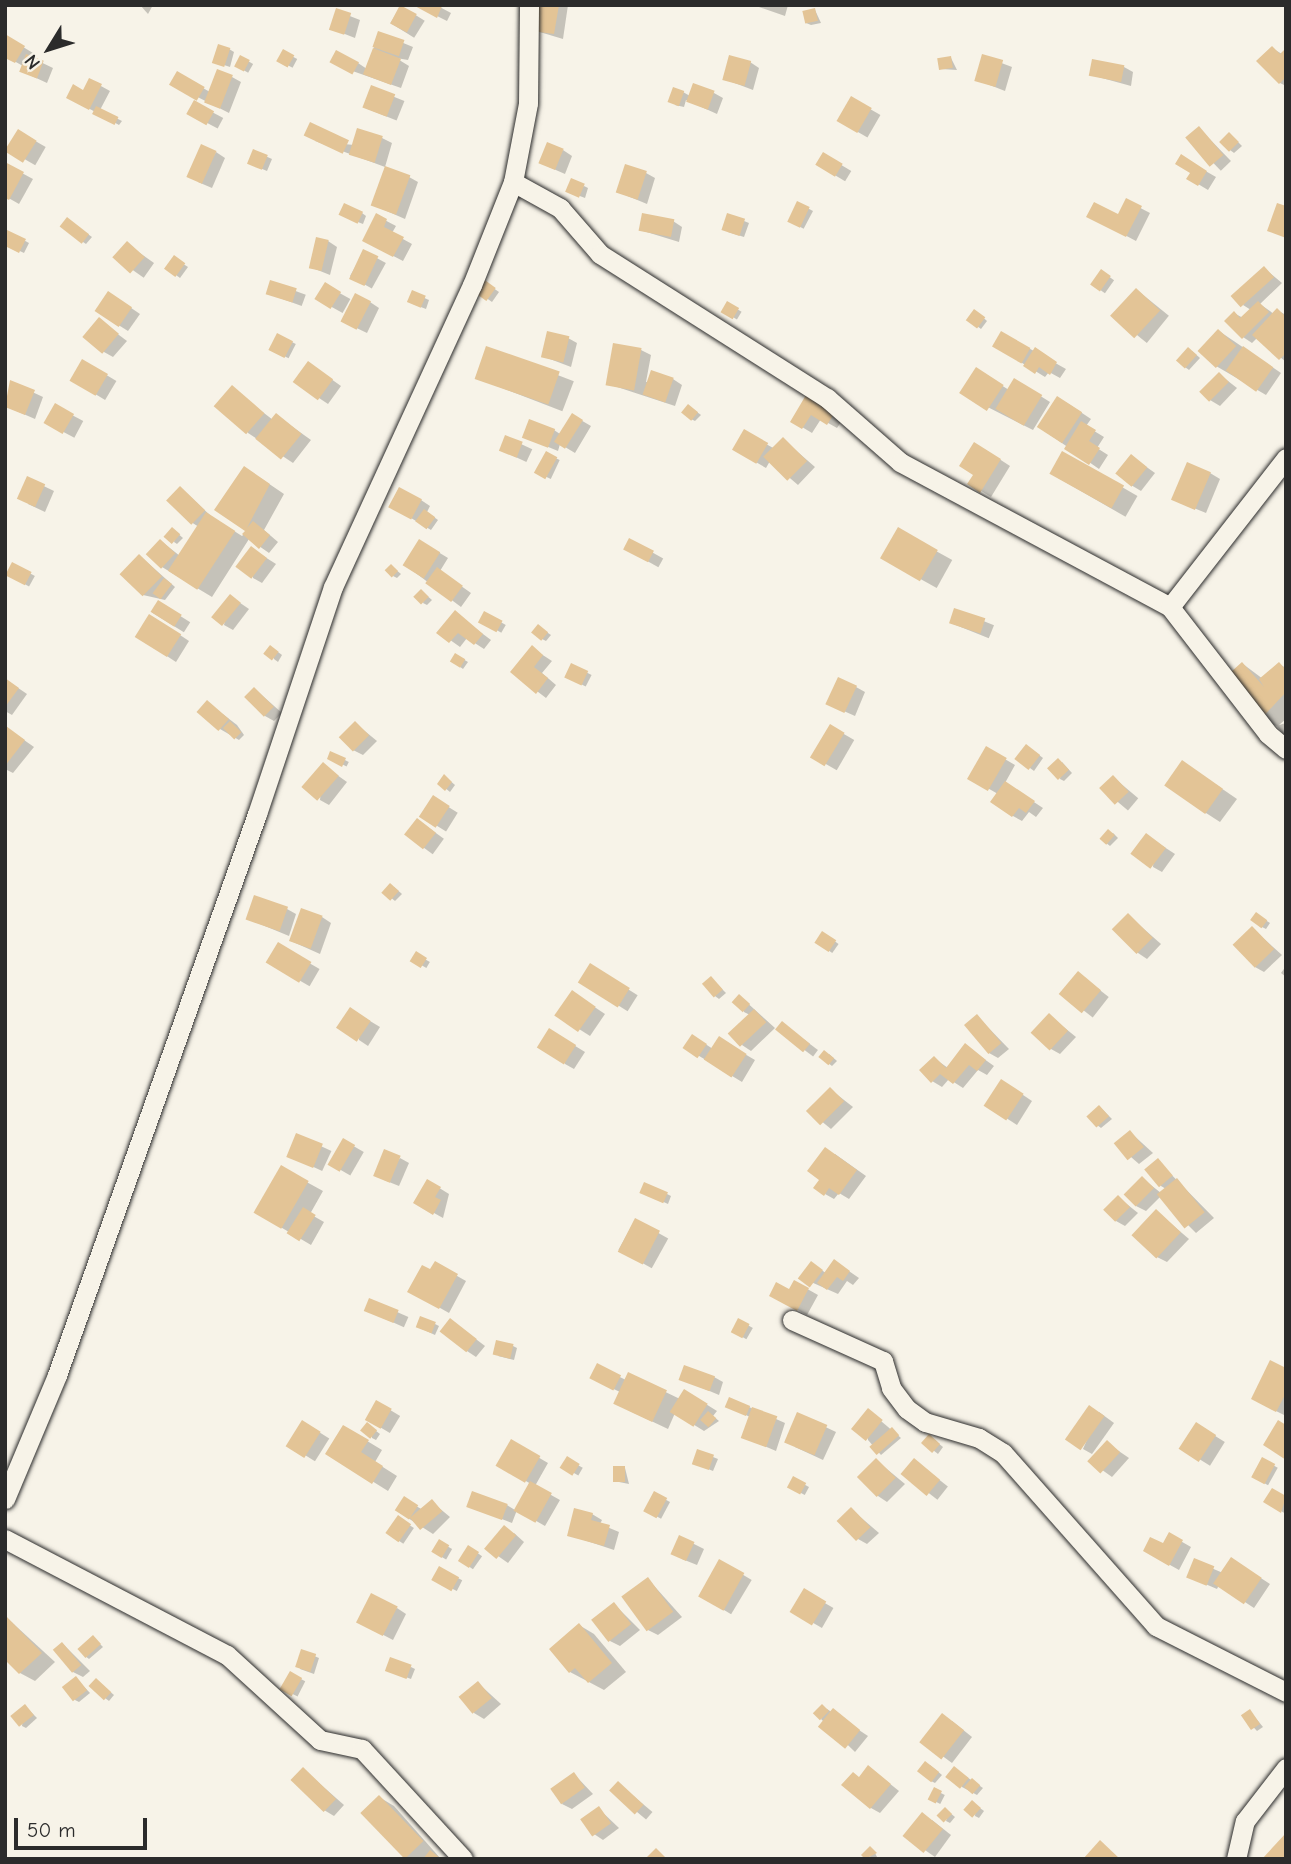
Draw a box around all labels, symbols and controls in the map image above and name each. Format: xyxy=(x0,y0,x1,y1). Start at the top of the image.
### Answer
north arrow xyxy=(14,14,84,84)
text: N xyxy=(20,50,45,74)
scale bar xyxy=(18,1804,150,1848)
text: 50 m xyxy=(27,1818,76,1842)

